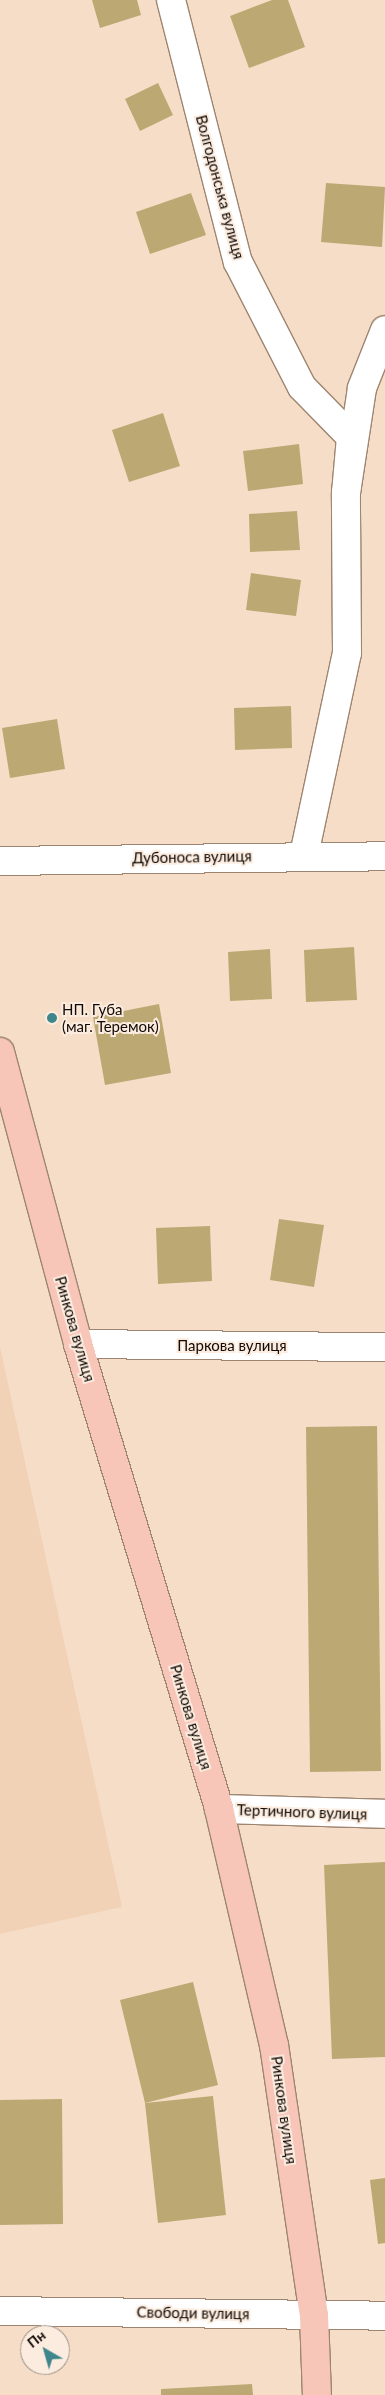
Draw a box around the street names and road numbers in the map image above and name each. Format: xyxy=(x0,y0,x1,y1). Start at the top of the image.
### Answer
street label: Волгодонська вулиця xyxy=(192,113,248,261)
street label: Дубоноса вулиця xyxy=(132,847,252,867)
street label: Ринкова вулиця xyxy=(51,1274,99,1384)
street label: Паркова вулиця xyxy=(177,1337,287,1355)
street label: Ринкова вулиця xyxy=(166,1662,216,1772)
street label: Тертичного вулиця xyxy=(237,1801,367,1823)
street label: Ринкова вулиця xyxy=(268,2055,300,2165)
street label: Свободи вулиця xyxy=(136,2303,250,2323)

